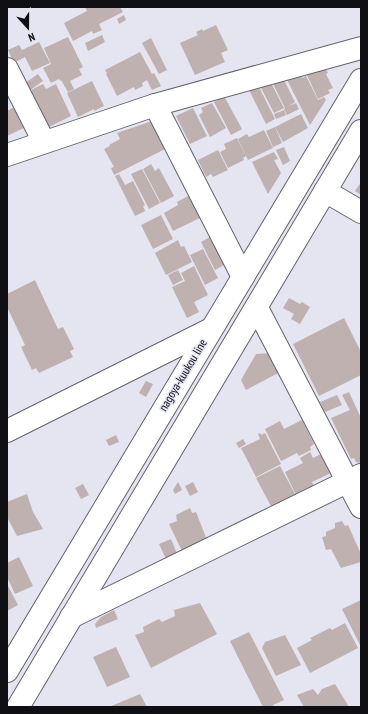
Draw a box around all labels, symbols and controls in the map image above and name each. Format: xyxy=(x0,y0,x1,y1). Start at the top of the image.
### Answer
north arrow xyxy=(8,8,48,48)
text: N xyxy=(26,30,37,45)
street label: nagoya-kuukou line xyxy=(155,336,210,413)

